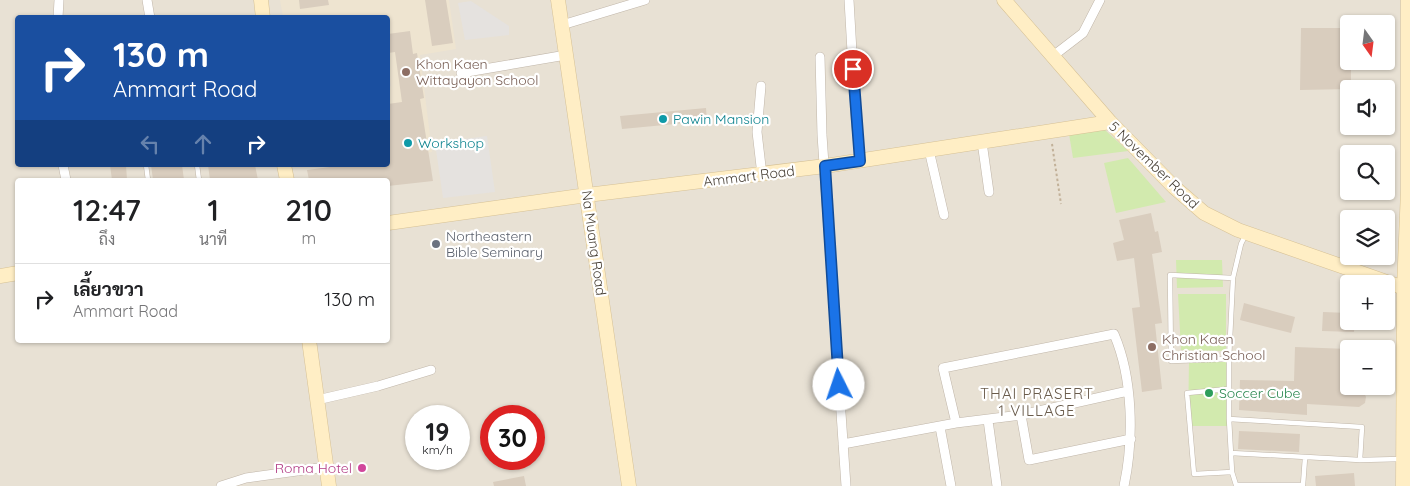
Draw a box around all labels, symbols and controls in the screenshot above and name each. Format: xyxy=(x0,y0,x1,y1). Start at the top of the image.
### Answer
north arrow xyxy=(1340,15,1395,70)
map controls xyxy=(1340,15,1395,395)
text: 130 m xyxy=(113,32,209,76)
icon: right xyxy=(30,35,95,100)
pin xyxy=(832,48,874,90)
place label: Khon Kaen Wittayayon School xyxy=(416,55,538,89)
icon: arrive xyxy=(839,55,867,83)
marker: Khon Kaen Wittayayon School xyxy=(400,66,412,78)
text: Ammart Road xyxy=(113,75,257,103)
button: sound xyxy=(1340,80,1395,135)
place label: Pawin Mansion xyxy=(673,110,769,128)
marker: Pawin Mansion xyxy=(657,113,669,125)
street label: 5 November Road xyxy=(1105,117,1203,213)
icon: left xyxy=(136,130,164,158)
icon: ahead xyxy=(189,130,217,158)
icon: right xyxy=(242,130,270,158)
place label: Workshop xyxy=(418,134,484,152)
marker: Workshop xyxy=(402,137,414,149)
button: search xyxy=(1340,145,1395,200)
street label: Ammart Road xyxy=(702,161,796,191)
street label: Na Muang Road xyxy=(578,189,610,297)
text: 12:47 xyxy=(73,191,141,229)
text: 1 xyxy=(207,191,219,229)
text: 210 xyxy=(285,191,332,229)
button: layers xyxy=(1340,210,1395,265)
place label: Northeastern Bible Seminary xyxy=(446,227,543,261)
text: m xyxy=(301,228,316,248)
text: ถึง xyxy=(99,229,115,249)
text: นาที xyxy=(199,229,227,249)
marker: Northeastern Bible Seminary xyxy=(430,238,442,250)
button: + xyxy=(1340,275,1395,330)
text: เลี้ยวขวา xyxy=(73,277,144,301)
icon: right xyxy=(30,285,58,313)
text: 130 m xyxy=(324,287,375,311)
text: Ammart Road xyxy=(73,301,178,321)
place label: Khon Kaen Christian School xyxy=(1162,330,1265,364)
button: − xyxy=(1340,340,1395,395)
marker: Khon Kaen Christian School xyxy=(1146,341,1158,353)
position arrow xyxy=(812,358,864,410)
district label: THAI PRASERT 1 VILLAGE xyxy=(980,384,1094,420)
place label: Soccer Cube xyxy=(1219,384,1301,402)
marker: Soccer Cube xyxy=(1203,387,1215,399)
speed limit sign: 30 xyxy=(480,405,545,470)
text: 19 xyxy=(426,416,449,447)
text: km/h xyxy=(422,442,453,457)
place label: Roma Hotel xyxy=(275,459,352,477)
marker: Roma Hotel xyxy=(356,462,368,474)

